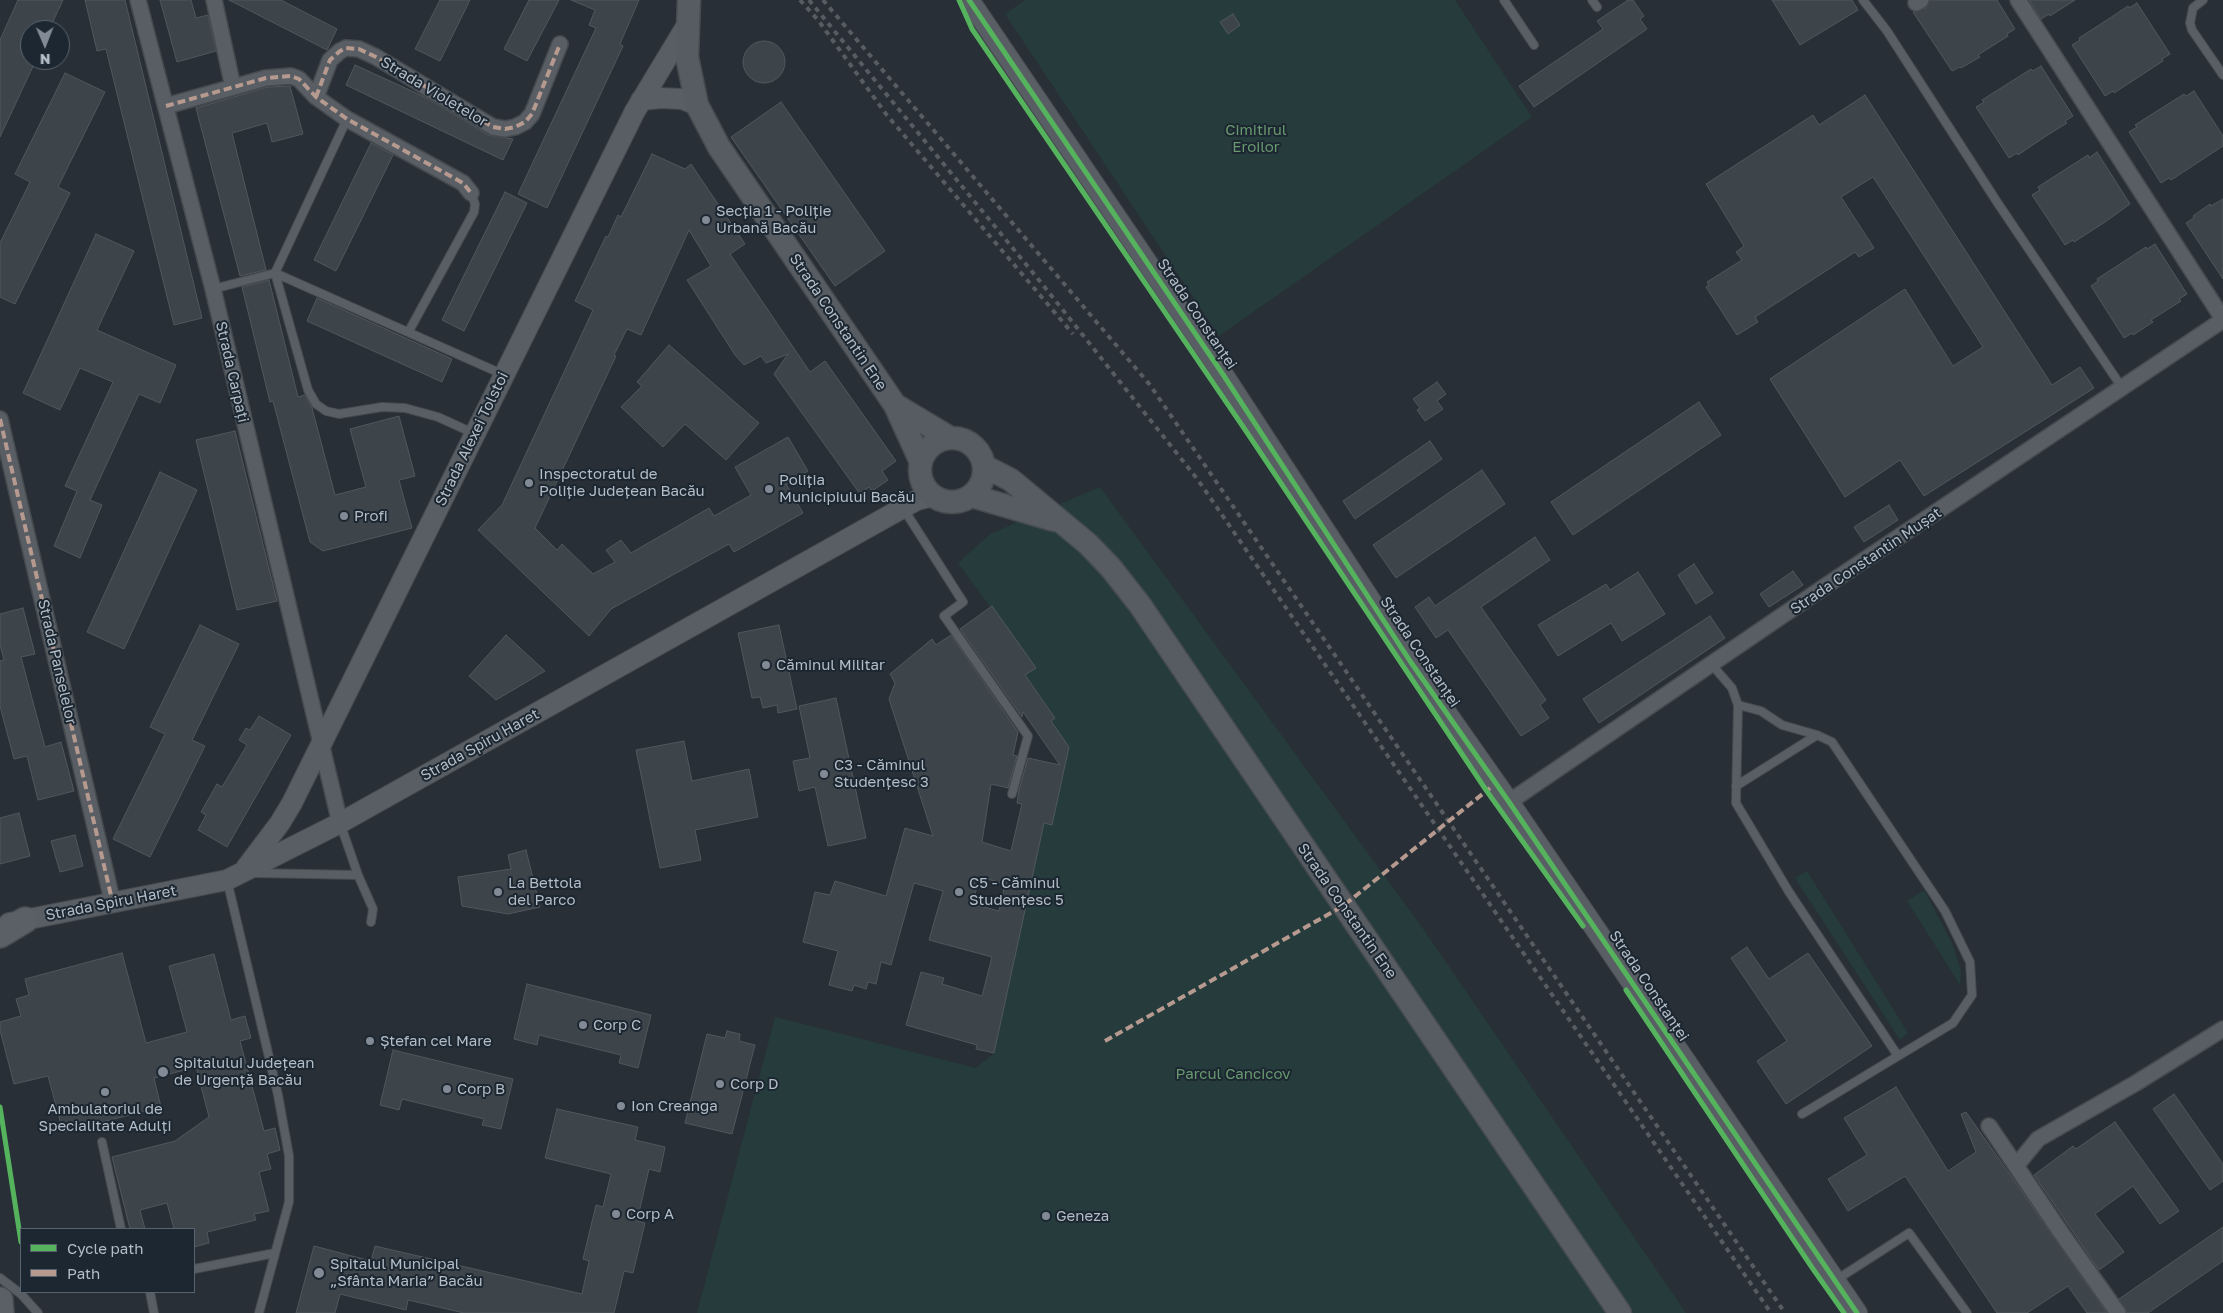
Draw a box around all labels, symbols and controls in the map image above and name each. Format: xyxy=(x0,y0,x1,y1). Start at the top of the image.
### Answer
north arrow xyxy=(20,20,70,70)
text: N xyxy=(40,51,51,68)
street label: Strada Violetelor xyxy=(377,53,491,131)
park label: Cimitirul Eroilor xyxy=(1225,121,1287,156)
place label: Secția 1 - Poliție Urbană Bacău xyxy=(716,202,831,237)
marker: Secția 1 - Poliție Urbană Bacău xyxy=(700,214,712,226)
street label: Strada Constantin Ene xyxy=(786,250,890,394)
street label: Strada Constanței xyxy=(1153,255,1241,373)
street label: Strada Carpați xyxy=(212,320,252,424)
street label: Strada Alexei Tolstoi xyxy=(432,369,512,509)
place label: Inspectoratul de Poliție Județean Bacău xyxy=(539,465,705,500)
place label: Poliția Municipiului Bacău xyxy=(779,471,915,506)
marker: Inspectoratul de Poliție Județean Bacău xyxy=(523,477,535,489)
marker: Poliția Municipiului Bacău xyxy=(763,483,775,495)
street label: Strada Constantin Mușat xyxy=(1787,504,1945,618)
place label: Profi xyxy=(354,507,388,525)
marker: Profi xyxy=(338,510,350,522)
street label: Strada Constanței xyxy=(1376,593,1464,711)
street label: Strada Panselelor xyxy=(34,598,80,726)
place label: Căminul Militar xyxy=(776,656,885,674)
marker: Căminul Militar xyxy=(760,659,772,671)
street label: Strada Spiru Haret xyxy=(418,705,542,785)
place label: C3 - Căminul Studențesc 3 xyxy=(834,756,929,791)
marker: C3 - Căminul Studențesc 3 xyxy=(818,768,830,780)
street label: Strada Constantin Ene xyxy=(1293,840,1401,982)
place label: La Bettola del Parco xyxy=(508,874,582,909)
place label: C5 - Căminul Studențesc 5 xyxy=(969,874,1064,909)
street label: Strada Spiru Haret xyxy=(44,882,178,924)
marker: La Bettola del Parco xyxy=(492,886,504,898)
marker: C5 - Căminul Studențesc 5 xyxy=(953,886,965,898)
street label: Strada Constanței xyxy=(1605,927,1693,1045)
place label: Corp C xyxy=(593,1016,641,1034)
marker: Corp C xyxy=(577,1019,589,1031)
place label: Ștefan cel Mare xyxy=(380,1032,492,1050)
marker: Ștefan cel Mare xyxy=(364,1035,376,1047)
place label: Spitalului Județean de Urgență Bacău xyxy=(174,1054,315,1089)
marker: Spitalului Județean de Urgență Bacău xyxy=(156,1065,170,1079)
park label: Parcul Cancicov xyxy=(1175,1065,1291,1083)
place label: Corp D xyxy=(730,1075,779,1093)
marker: Corp D xyxy=(714,1078,726,1090)
place label: Corp B xyxy=(457,1080,505,1098)
marker: Corp B xyxy=(441,1083,453,1095)
marker: Ambulatoriul de Specialitate Adulți xyxy=(99,1086,111,1098)
place label: Ion Creanga xyxy=(631,1097,718,1115)
place label: Ambulatoriul de Specialitate Adulți xyxy=(39,1100,171,1135)
marker: Ion Creanga xyxy=(615,1100,627,1112)
place label: Corp A xyxy=(626,1205,674,1223)
place label: Geneza xyxy=(1056,1207,1109,1225)
marker: Corp A xyxy=(610,1208,622,1220)
marker: Geneza xyxy=(1040,1210,1052,1222)
legend xyxy=(20,1228,195,1293)
text: Cycle path xyxy=(67,1239,143,1257)
place label: Spitalul Municipal „Sfânta Maria” Bacău xyxy=(330,1255,483,1290)
text: Path xyxy=(67,1264,100,1282)
marker: Spitalul Municipal „Sfânta Maria” Bacău xyxy=(312,1266,326,1280)

